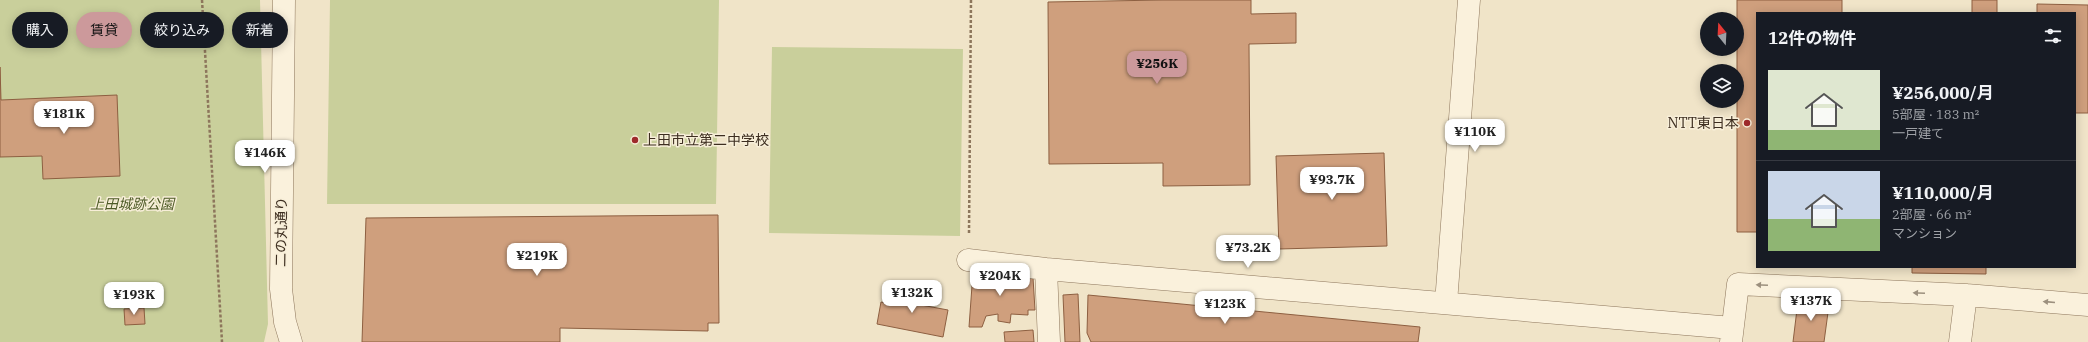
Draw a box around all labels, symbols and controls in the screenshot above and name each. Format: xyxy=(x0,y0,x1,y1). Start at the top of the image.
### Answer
chip: 購入 xyxy=(12,12,68,48)
chip: 賃貸 xyxy=(76,12,132,48)
chip: 絞り込み xyxy=(140,12,224,48)
chip: 新着 xyxy=(232,12,288,48)
north arrow xyxy=(1700,12,1744,56)
map controls xyxy=(1700,12,1744,108)
icon: filters xyxy=(2042,25,2064,47)
text: 12件の物件 xyxy=(1768,27,1856,49)
pin: ¥256K xyxy=(1129,51,1185,85)
text: ¥256K xyxy=(1136,55,1178,72)
button: layers xyxy=(1700,64,1744,108)
text: ¥256,000/月 xyxy=(1892,82,1994,104)
icon: home xyxy=(1800,86,1848,134)
pin: ¥181K xyxy=(36,101,92,135)
text: ¥181K xyxy=(43,105,85,122)
text: 5部屋 · 183 m² xyxy=(1892,106,1979,123)
place label: NTT東日本 xyxy=(1668,114,1739,132)
marker: NTT東日本 xyxy=(1742,118,1752,128)
pin: ¥110K xyxy=(1447,119,1503,153)
text: ¥110K xyxy=(1454,123,1496,140)
text: 一戸建て xyxy=(1892,125,1944,142)
place label: 上田市立第二中学校 xyxy=(643,131,769,149)
marker: 上田市立第二中学校 xyxy=(630,135,640,145)
pin: ¥146K xyxy=(237,140,293,174)
text: ¥146K xyxy=(244,144,286,161)
pin: ¥93.7K xyxy=(1299,167,1365,201)
text: ¥93.7K xyxy=(1309,171,1355,188)
text: ¥110,000/月 xyxy=(1892,182,1994,204)
icon: home xyxy=(1800,187,1848,235)
park label: 上田城跡公園 xyxy=(90,195,176,213)
street label: 二の丸通り xyxy=(271,197,291,267)
text: 2部屋 · 66 m² xyxy=(1892,206,1972,223)
text: マンション xyxy=(1892,225,1957,242)
pin: ¥73.2K xyxy=(1215,235,1281,269)
text: ¥73.2K xyxy=(1225,239,1271,256)
pin: ¥219K xyxy=(509,243,565,277)
text: ¥219K xyxy=(516,247,558,264)
pin: ¥204K xyxy=(972,263,1028,297)
text: ¥204K xyxy=(979,267,1021,284)
pin: ¥132K xyxy=(884,280,940,314)
pin: ¥193K xyxy=(106,282,162,316)
one-way arrow xyxy=(1755,282,1768,288)
text: ¥132K xyxy=(891,284,933,301)
text: ¥193K xyxy=(113,286,155,303)
pin: ¥137K xyxy=(1783,288,1839,322)
one-way arrow xyxy=(1912,290,1925,296)
pin: ¥123K xyxy=(1197,291,1253,325)
text: ¥137K xyxy=(1790,292,1832,309)
text: ¥123K xyxy=(1204,295,1246,312)
one-way arrow xyxy=(2043,299,2055,305)

